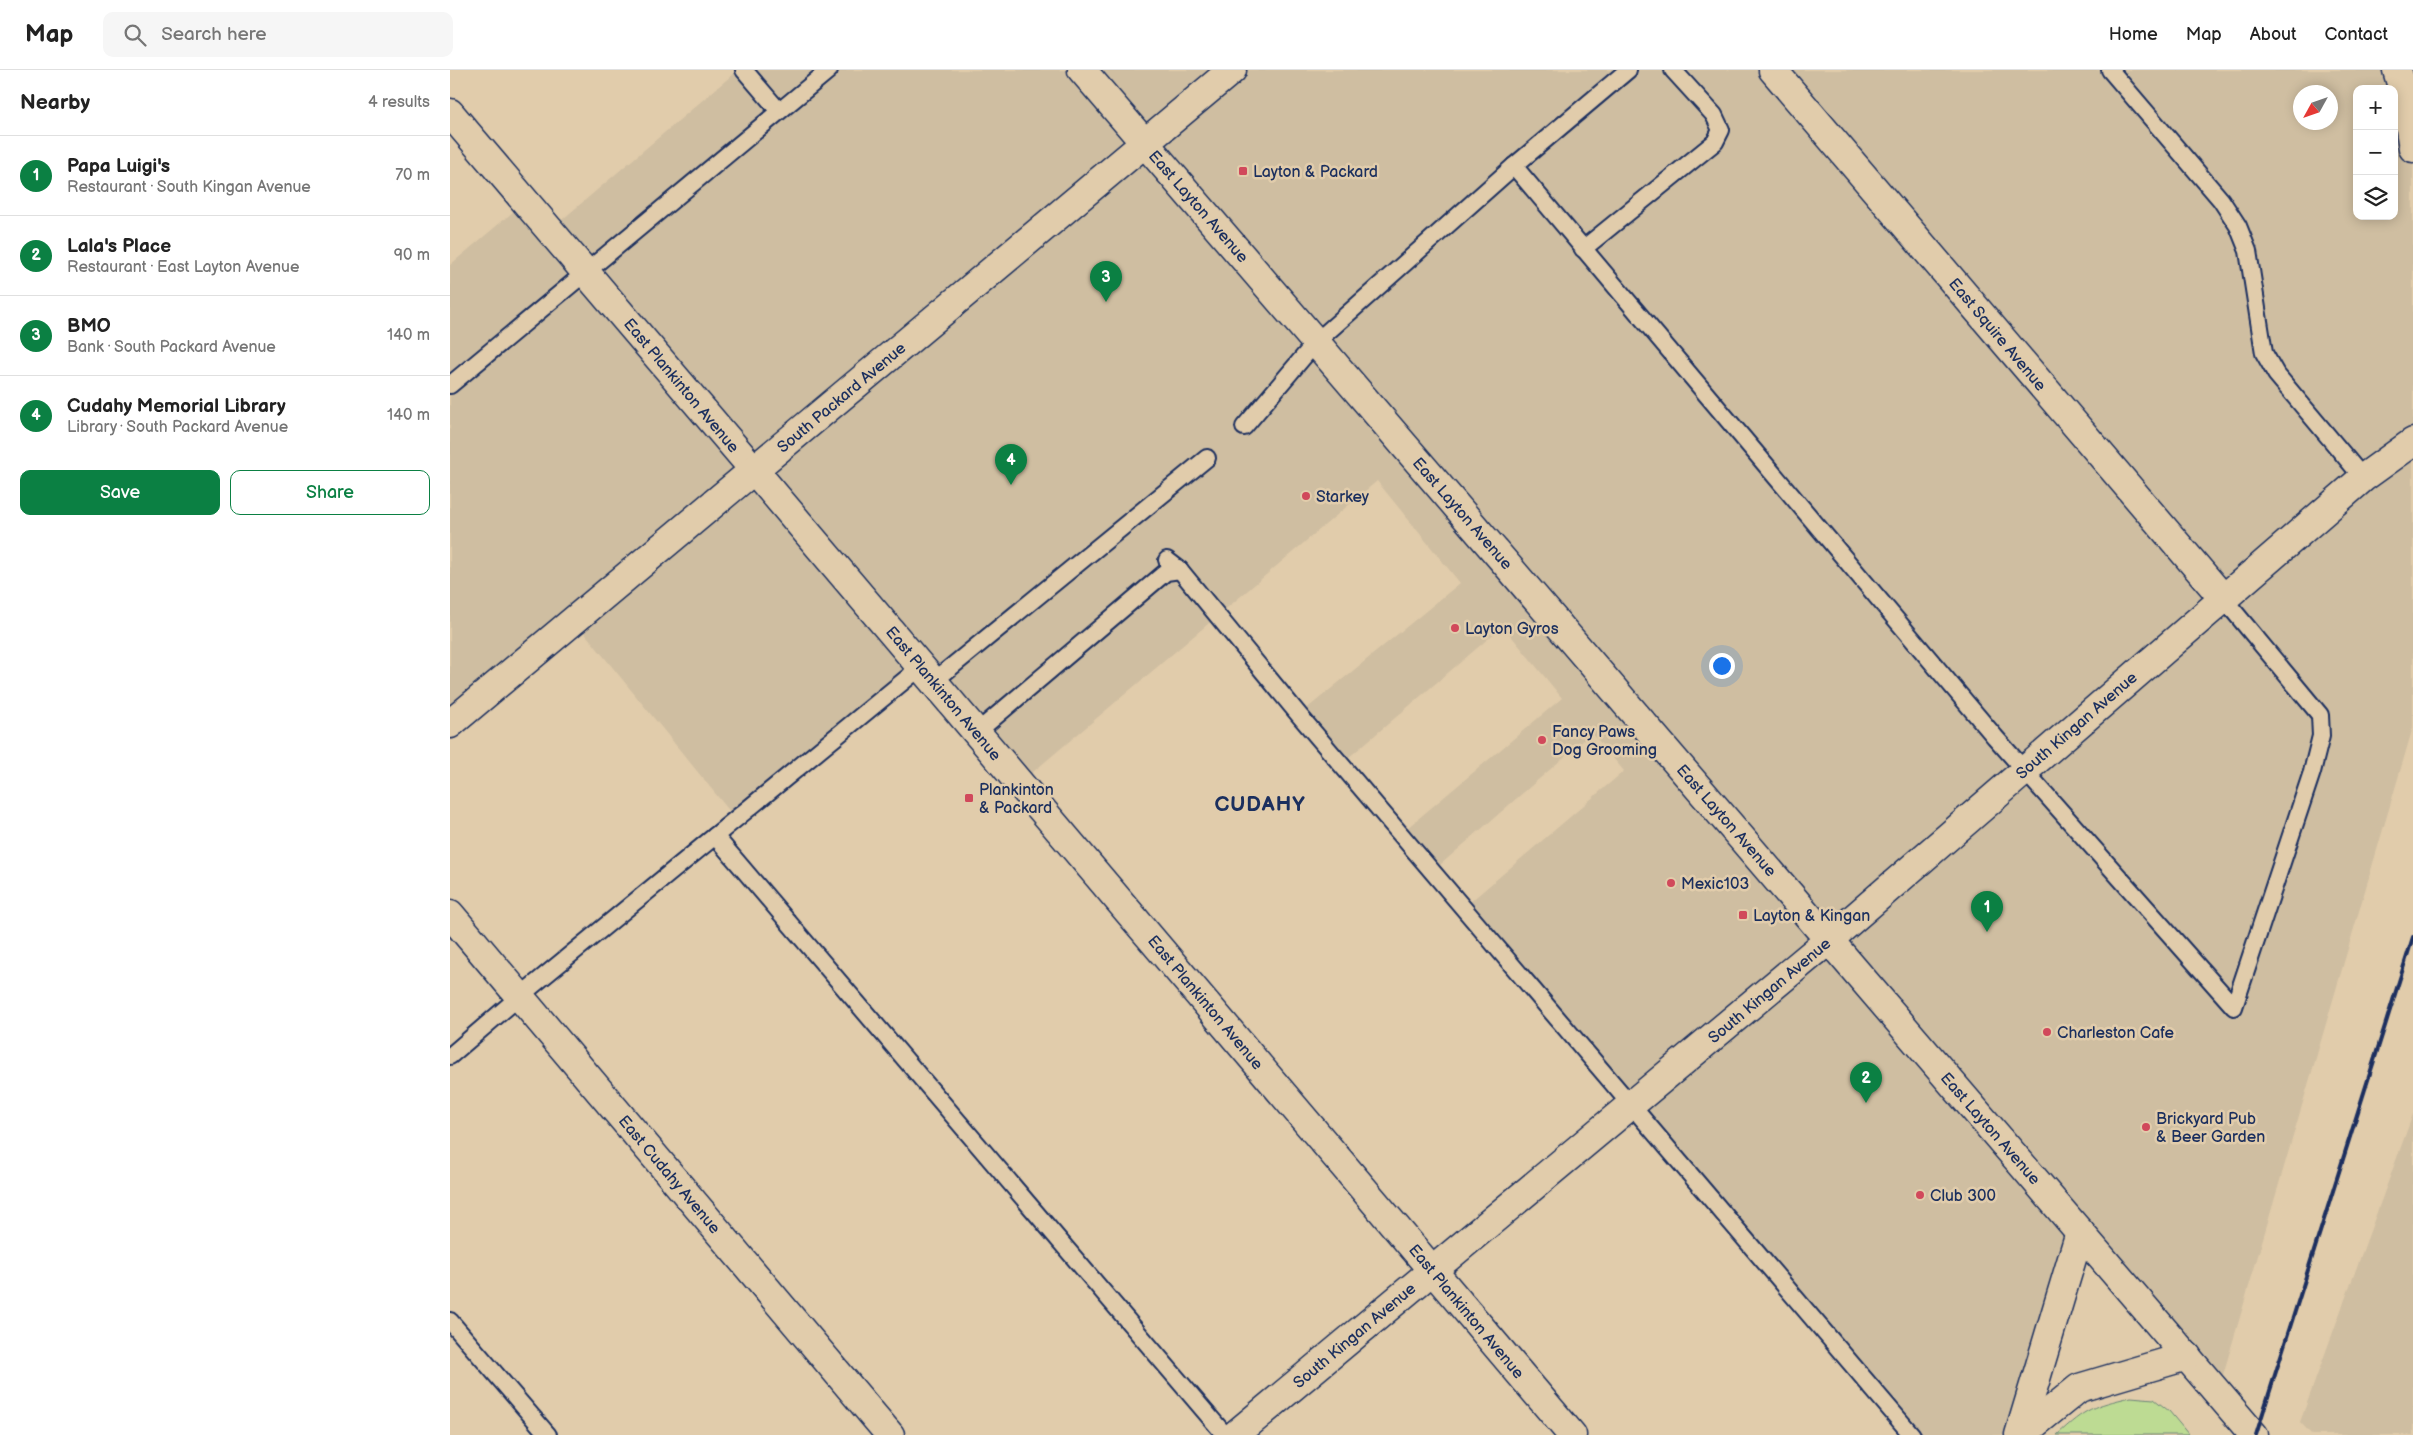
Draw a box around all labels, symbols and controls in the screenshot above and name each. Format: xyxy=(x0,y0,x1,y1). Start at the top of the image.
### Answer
search box xyxy=(103,12,453,57)
text: Map xyxy=(25,20,73,49)
icon: search xyxy=(121,21,149,49)
text: Search here xyxy=(161,23,267,46)
text: Home xyxy=(2109,24,2158,45)
text: Map xyxy=(2186,24,2222,45)
text: About xyxy=(2250,24,2297,45)
text: Contact xyxy=(2325,24,2388,45)
north arrow xyxy=(2293,85,2338,130)
map controls xyxy=(2353,85,2398,220)
button: + xyxy=(2353,85,2398,130)
text: Nearby xyxy=(20,90,90,115)
text: 4 results xyxy=(368,93,430,112)
button: − xyxy=(2353,130,2398,175)
street label: East Layton Avenue xyxy=(1144,147,1252,267)
text: Papa Luigi's xyxy=(67,155,170,178)
place label: Layton & Packard xyxy=(1253,163,1378,182)
marker: Layton & Packard xyxy=(1237,165,1249,177)
text: 1 xyxy=(33,166,39,185)
text: 70 m xyxy=(395,166,430,185)
button: layers xyxy=(2353,175,2398,220)
text: Restaurant · South Kingan Avenue xyxy=(67,178,311,197)
text: Lala's Place xyxy=(67,235,171,258)
text: 2 xyxy=(31,246,41,265)
text: 90 m xyxy=(394,246,430,265)
text: Restaurant · East Layton Avenue xyxy=(67,258,299,277)
pin: 3 xyxy=(1090,261,1122,302)
street label: East Squire Avenue xyxy=(1944,275,2050,395)
text: BMO xyxy=(67,315,111,338)
street label: East Plankinton Avenue xyxy=(619,315,743,457)
text: 3 xyxy=(31,326,41,345)
text: 140 m xyxy=(387,326,430,345)
text: Bank · South Packard Avenue xyxy=(67,338,276,357)
street label: South Packard Avenue xyxy=(774,339,910,457)
text: Cudahy Memorial Library xyxy=(67,395,286,418)
text: 4 xyxy=(31,406,41,425)
text: 140 m xyxy=(387,406,430,425)
text: Library · South Packard Avenue xyxy=(67,418,288,437)
pin: 4 xyxy=(995,444,1027,485)
street label: East Layton Avenue xyxy=(1408,454,1516,574)
button: Save xyxy=(20,470,220,515)
button: Share xyxy=(230,470,430,515)
place label: Starkey xyxy=(1316,488,1370,507)
marker: Starkey xyxy=(1300,490,1312,502)
place label: Layton Gyros xyxy=(1465,620,1559,639)
marker: Layton Gyros xyxy=(1449,622,1461,634)
street label: East Plankinton Avenue xyxy=(881,623,1005,765)
your location xyxy=(1709,653,1735,679)
street label: South Kingan Avenue xyxy=(2013,668,2142,784)
place label: Fancy Paws Dog Grooming xyxy=(1552,723,1657,760)
marker: Fancy Paws Dog Grooming xyxy=(1536,734,1548,746)
street label: East Layton Avenue xyxy=(1672,761,1780,881)
place label: Plankinton & Packard xyxy=(979,781,1054,818)
marker: Plankinton & Packard xyxy=(963,792,975,804)
district label: CUDAHY xyxy=(1214,792,1306,817)
place label: Mexic103 xyxy=(1681,875,1749,894)
marker: Mexic103 xyxy=(1665,877,1677,889)
pin: 1 xyxy=(1971,891,2003,932)
place label: Layton & Kingan xyxy=(1753,907,1870,926)
marker: Layton & Kingan xyxy=(1737,909,1749,921)
street label: East Plankinton Avenue xyxy=(1143,932,1267,1074)
street label: South Kingan Avenue xyxy=(1705,934,1835,1048)
place label: Charleston Cafe xyxy=(2057,1024,2175,1043)
marker: Charleston Cafe xyxy=(2041,1026,2053,1038)
pin: 2 xyxy=(1850,1062,1882,1103)
street label: East Layton Avenue xyxy=(1936,1069,2044,1189)
place label: Brickyard Pub & Beer Garden xyxy=(2156,1110,2265,1147)
street label: East Cudahy Avenue xyxy=(614,1112,724,1238)
marker: Brickyard Pub & Beer Garden xyxy=(2140,1121,2152,1133)
place label: Club 300 xyxy=(1930,1187,1996,1206)
marker: Club 300 xyxy=(1914,1189,1926,1201)
street label: East Plankinton Avenue xyxy=(1404,1241,1528,1383)
street label: South Kingan Avenue xyxy=(1290,1279,1420,1393)

